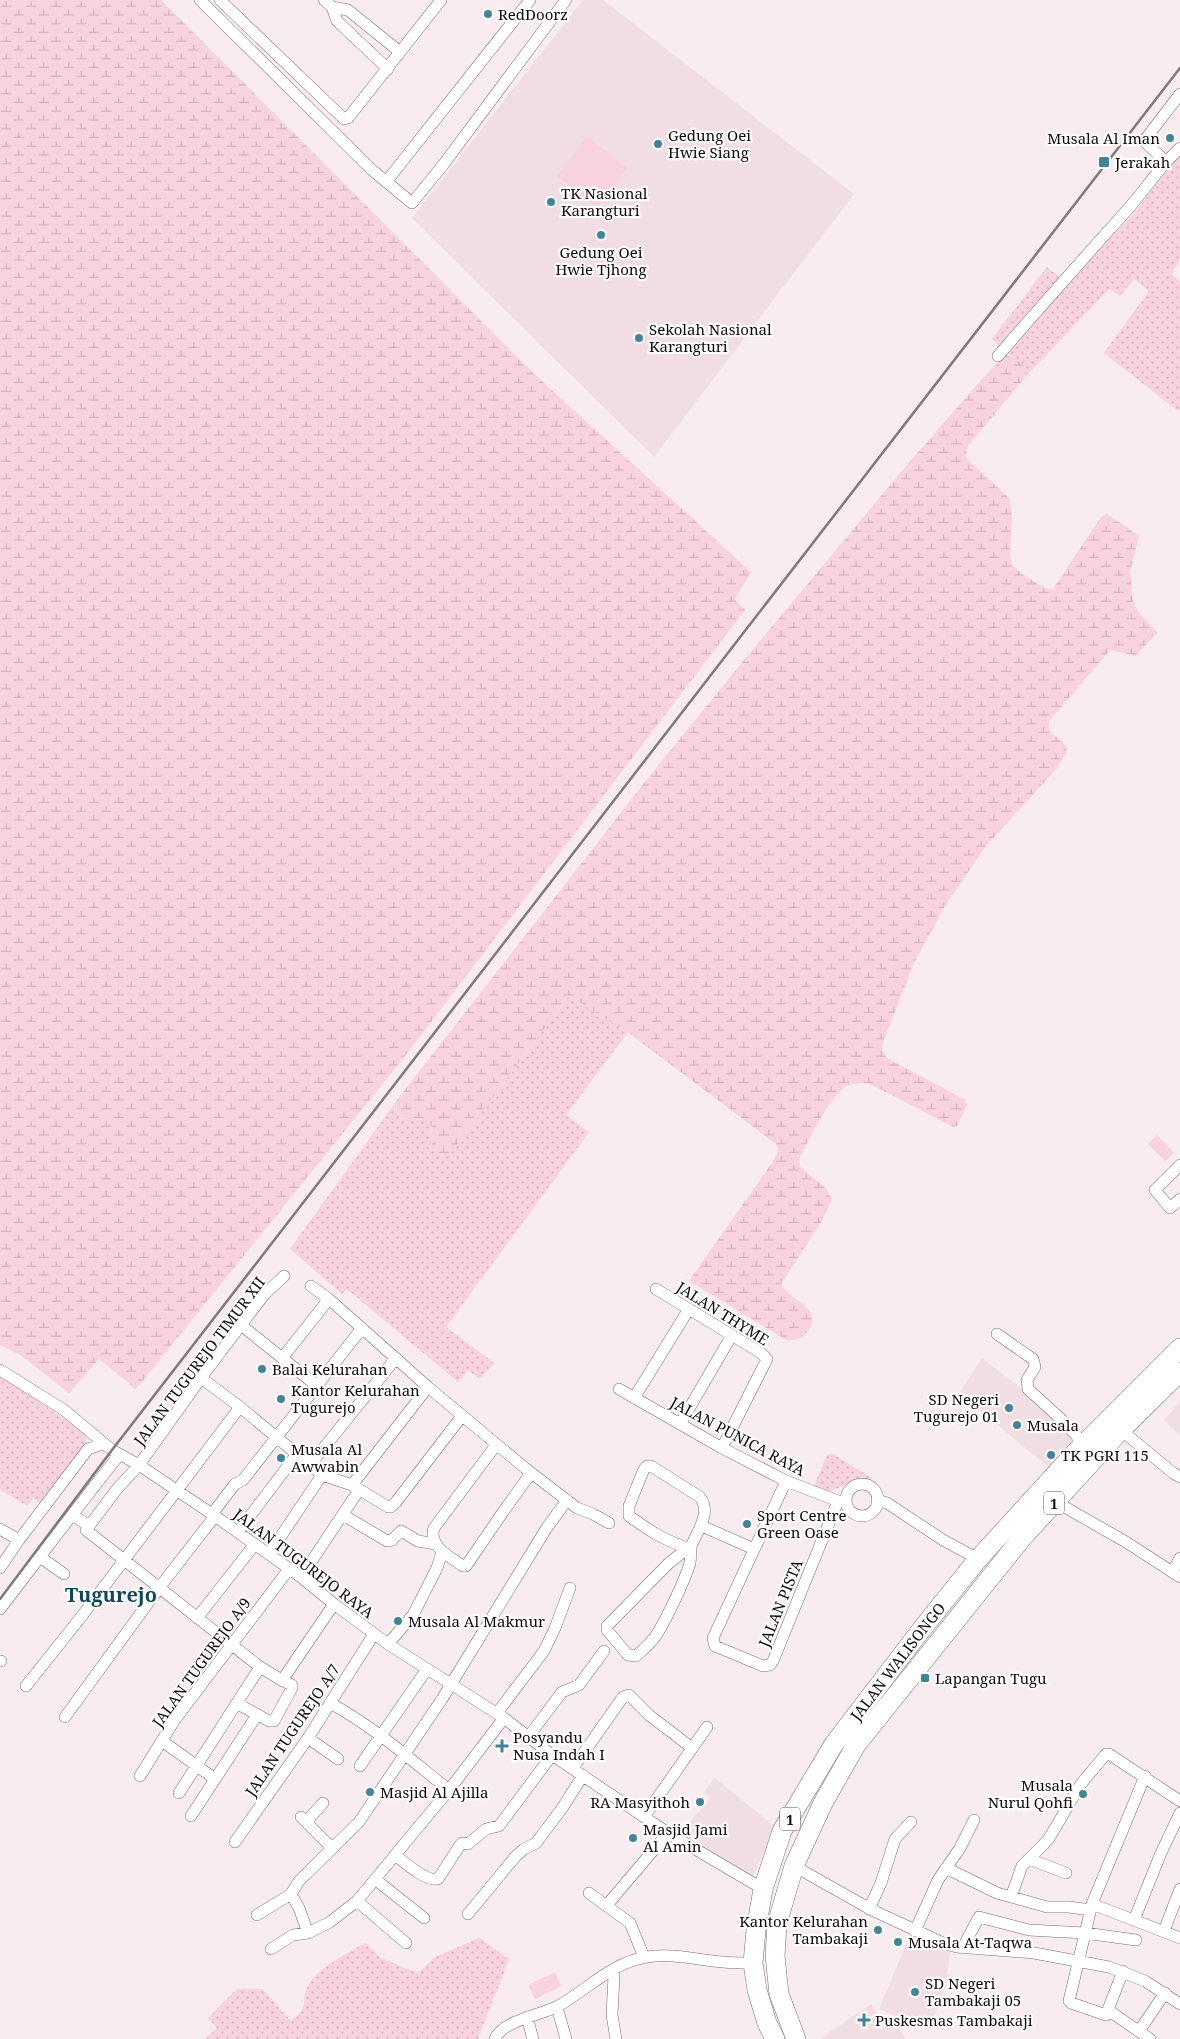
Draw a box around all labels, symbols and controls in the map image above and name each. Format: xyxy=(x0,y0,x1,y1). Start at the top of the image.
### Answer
place label: RedDoorz xyxy=(498,4,568,24)
marker: RedDoorz xyxy=(482,8,494,20)
place label: Gedung Oei Hwie Siang xyxy=(668,125,751,162)
place label: Musala Al Iman xyxy=(1047,128,1160,148)
marker: Musala Al Iman xyxy=(1164,132,1176,144)
marker: Gedung Oei Hwie Siang xyxy=(652,138,664,150)
place label: Jerakah xyxy=(1114,152,1171,172)
marker: Jerakah xyxy=(1097,155,1111,169)
place label: TK Nasional Karangturi xyxy=(561,183,648,220)
marker: TK Nasional Karangturi xyxy=(545,196,557,208)
marker: Gedung Oei Hwie Tjhong xyxy=(595,229,607,241)
place label: Gedung Oei Hwie Tjhong xyxy=(555,242,647,279)
place label: Sekolah Nasional Karangturi xyxy=(649,319,772,356)
marker: Sekolah Nasional Karangturi xyxy=(633,332,645,344)
street label: JALAN TUGUREJO TIMUR XII xyxy=(128,1273,269,1450)
street label: JALAN THYME xyxy=(672,1276,773,1349)
place label: Balai Kelurahan xyxy=(272,1359,388,1379)
marker: Balai Kelurahan xyxy=(256,1363,268,1375)
place label: Kantor Kelurahan Tugurejo xyxy=(291,1380,420,1417)
place label: SD Negeri Tugurejo 01 xyxy=(914,1389,999,1426)
street label: JALAN PUNICA RAYA xyxy=(666,1392,809,1480)
marker: Kantor Kelurahan Tugurejo xyxy=(275,1393,287,1405)
marker: SD Negeri Tugurejo 01 xyxy=(1003,1402,1015,1414)
place label: Musala xyxy=(1027,1415,1079,1435)
marker: Musala xyxy=(1011,1419,1023,1431)
place label: Musala Al Awwabin xyxy=(291,1439,362,1476)
place label: TK PGRI 115 xyxy=(1061,1445,1149,1465)
marker: TK PGRI 115 xyxy=(1045,1449,1057,1461)
marker: Musala Al Awwabin xyxy=(275,1452,287,1464)
road number: 1 xyxy=(1044,1492,1064,1515)
street label: JALAN TUGUREJO RAYA xyxy=(229,1503,378,1623)
place label: Sport Centre Green Oase xyxy=(757,1505,847,1542)
marker: Sport Centre Green Oase xyxy=(741,1518,753,1530)
street label: JALAN PISTA xyxy=(753,1556,807,1651)
district label: Tugurejo xyxy=(65,1581,157,1608)
street label: JALAN TUGUREJO A/9 xyxy=(147,1593,255,1732)
street label: JALAN WALISONGO xyxy=(845,1598,949,1725)
place label: Musala Al Makmur xyxy=(408,1611,545,1631)
marker: Musala Al Makmur xyxy=(392,1615,404,1627)
street label: JALAN TUGUREJO A/7 xyxy=(240,1660,344,1801)
place label: Lapangan Tugu xyxy=(935,1668,1047,1688)
marker: Lapangan Tugu xyxy=(919,1672,931,1684)
place label: Posyandu Nusa Indah I xyxy=(513,1727,605,1764)
marker: Posyandu Nusa Indah I xyxy=(495,1739,509,1753)
place label: Musala Nurul Qohfi xyxy=(988,1775,1073,1812)
place label: Masjid Al Ajilla xyxy=(380,1782,488,1802)
marker: Masjid Al Ajilla xyxy=(364,1786,376,1798)
marker: Musala Nurul Qohfi xyxy=(1077,1788,1089,1800)
place label: RA Masyithoh xyxy=(590,1792,690,1812)
marker: RA Masyithoh xyxy=(694,1796,706,1808)
road number: 1 xyxy=(780,1808,800,1830)
place label: Masjid Jami Al Amin xyxy=(643,1819,728,1856)
marker: Masjid Jami Al Amin xyxy=(627,1832,639,1844)
place label: Kantor Kelurahan Tambakaji xyxy=(739,1911,868,1948)
marker: Kantor Kelurahan Tambakaji xyxy=(872,1924,884,1936)
place label: Musala At-Taqwa xyxy=(908,1932,1032,1952)
marker: Musala At-Taqwa xyxy=(892,1936,904,1948)
place label: SD Negeri Tambakaji 05 xyxy=(925,1973,1021,2010)
marker: SD Negeri Tambakaji 05 xyxy=(909,1986,921,1998)
place label: Puskesmas Tambakaji xyxy=(875,2010,1033,2030)
marker: Puskesmas Tambakaji xyxy=(857,2013,871,2027)

